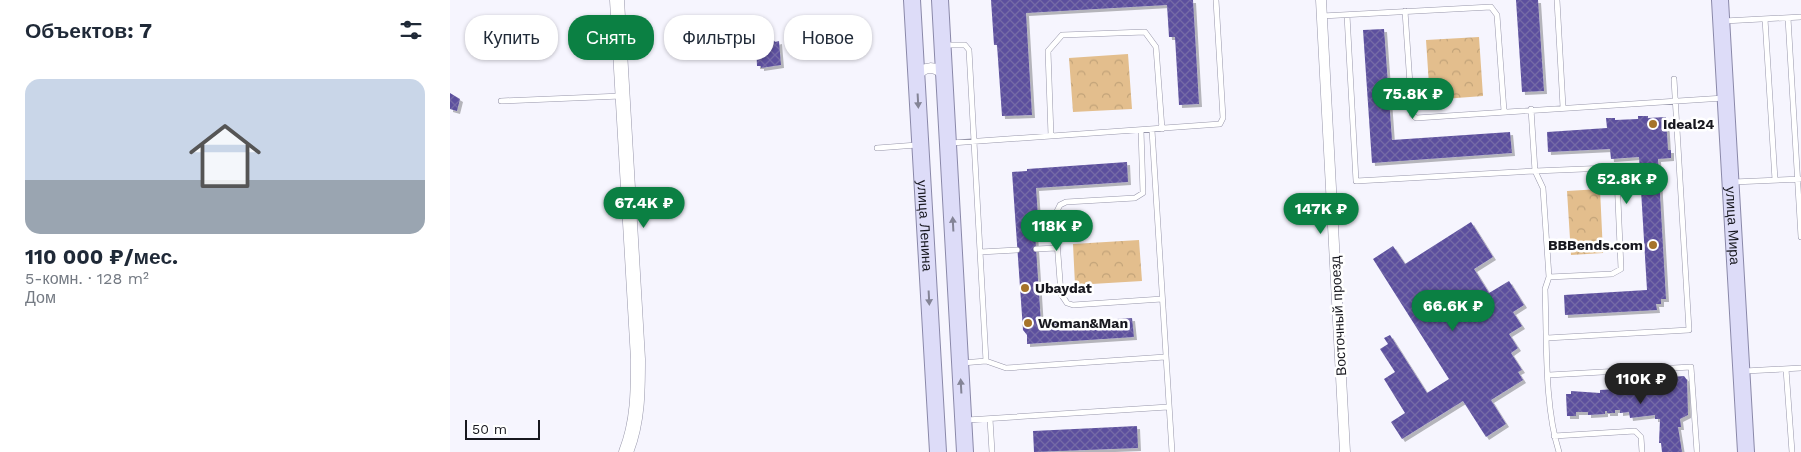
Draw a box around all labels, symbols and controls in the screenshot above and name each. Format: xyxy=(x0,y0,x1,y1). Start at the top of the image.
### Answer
chip: Купить xyxy=(465,15,558,60)
chip: Снять xyxy=(568,15,654,60)
chip: Фильтры xyxy=(664,15,774,60)
chip: Новое xyxy=(784,15,872,60)
icon: filters xyxy=(397,16,425,44)
text: Объектов: 7 xyxy=(25,18,152,43)
pin: 75.8K ₽ xyxy=(1367,78,1459,120)
text: 75.8K ₽ xyxy=(1383,84,1443,103)
one-way arrow xyxy=(914,93,922,109)
icon: home xyxy=(180,111,270,201)
place label: Ideal24 xyxy=(1663,116,1714,132)
marker: Ideal24 xyxy=(1647,118,1659,130)
pin: 52.8K ₽ xyxy=(1581,162,1673,205)
text: 52.8K ₽ xyxy=(1597,169,1657,188)
street label: улица Ленина xyxy=(914,180,936,272)
pin: 67.4K ₽ xyxy=(598,186,690,229)
street label: улица Мира xyxy=(1723,186,1743,265)
pin: 147K ₽ xyxy=(1280,192,1362,235)
text: 67.4K ₽ xyxy=(615,193,673,212)
text: 147K ₽ xyxy=(1295,199,1347,218)
pin: 118K ₽ xyxy=(1016,210,1098,252)
one-way arrow xyxy=(948,215,956,231)
text: 118K ₽ xyxy=(1032,216,1082,235)
place label: BBBends.com xyxy=(1548,237,1643,253)
marker: BBBends.com xyxy=(1647,239,1659,251)
text: 110 000 ₽/мес. xyxy=(25,244,178,269)
street label: Восточный проезд xyxy=(1327,255,1349,377)
text: 5-комн. · 128 m² xyxy=(25,269,149,288)
place label: Ubaydat xyxy=(1035,280,1092,296)
marker: Ubaydat xyxy=(1019,282,1031,294)
text: Дом xyxy=(25,288,56,307)
pin: 66.6K ₽ xyxy=(1407,290,1499,332)
one-way arrow xyxy=(926,291,934,307)
text: 66.6K ₽ xyxy=(1423,296,1483,315)
place label: Woman&Man xyxy=(1038,315,1128,331)
marker: Woman&Man xyxy=(1022,317,1034,329)
pin: 110K ₽ xyxy=(1600,362,1682,405)
text: 110K ₽ xyxy=(1616,369,1666,388)
one-way arrow xyxy=(957,378,965,394)
scale bar xyxy=(465,417,540,440)
text: 50 m xyxy=(472,421,507,437)

